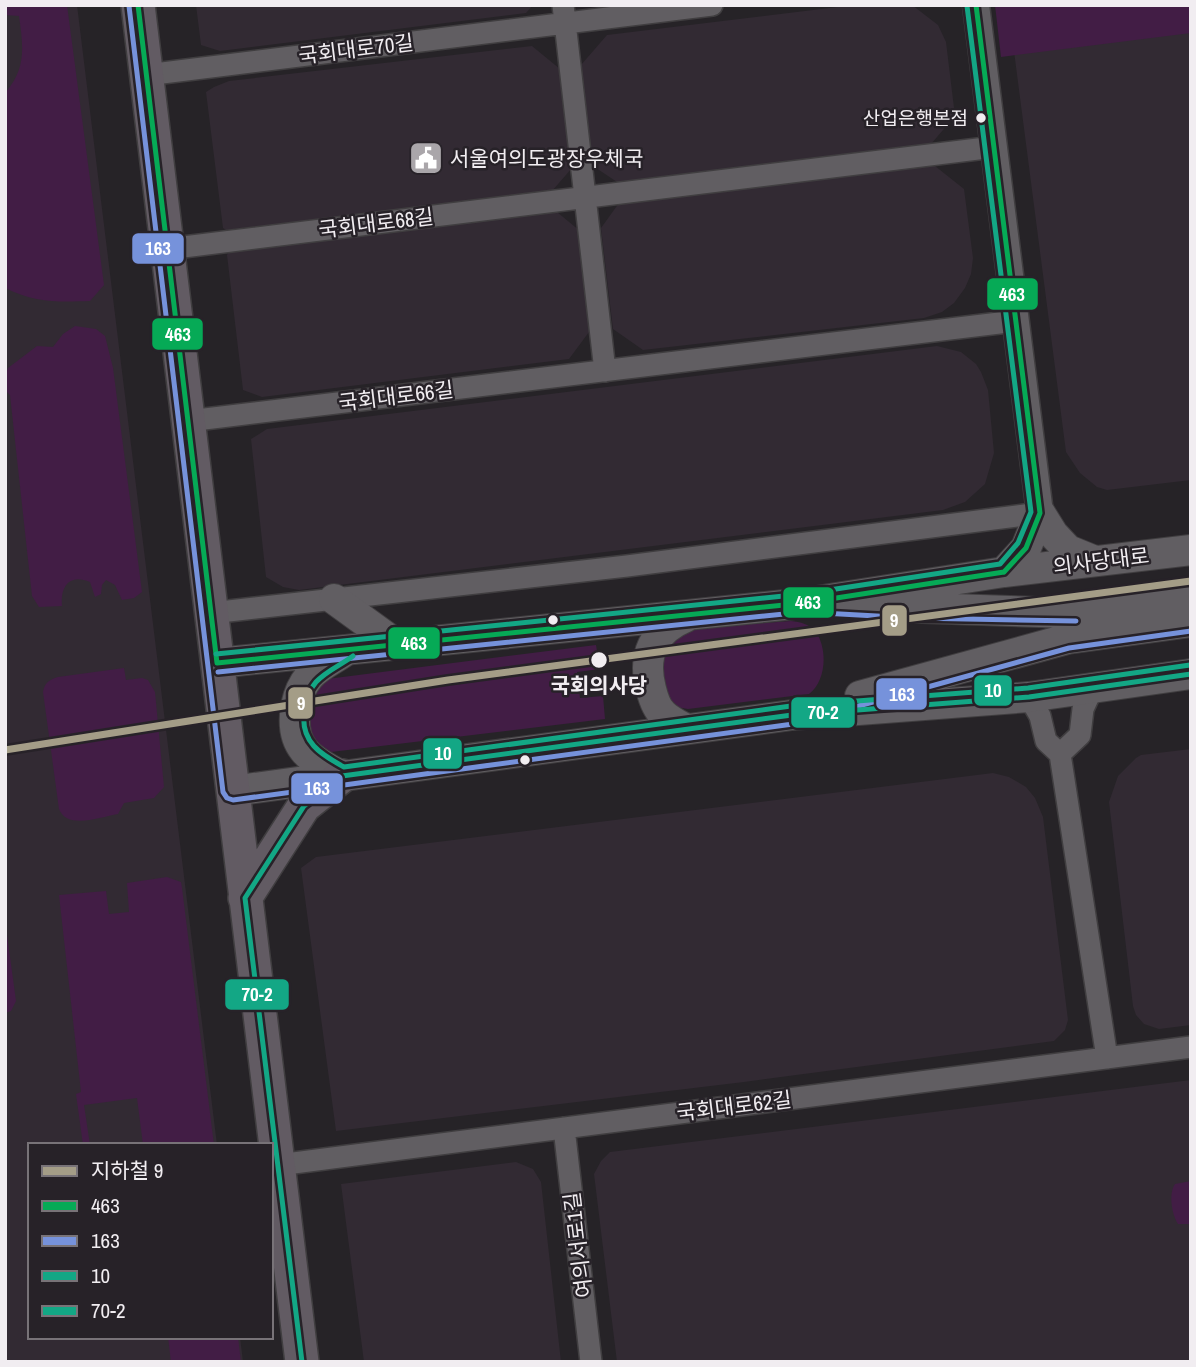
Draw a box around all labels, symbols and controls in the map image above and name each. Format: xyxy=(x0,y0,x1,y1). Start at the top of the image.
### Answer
street label: 국회대로70길 xyxy=(297,28,415,70)
place label: 산업은행본점 xyxy=(863,105,968,131)
marker: 산업은행본점 xyxy=(974,111,988,125)
public building icon: 서울여의도광장우체국 xyxy=(407,139,445,177)
place label: 서울여의도광장우체국 xyxy=(450,144,643,173)
street label: 국회대로68길 xyxy=(317,202,435,244)
line badge: 163 xyxy=(131,232,185,265)
text: 163 xyxy=(145,235,171,261)
line badge: 463 xyxy=(986,277,1039,311)
text: 463 xyxy=(999,281,1025,307)
line badge: 463 xyxy=(151,317,204,351)
text: 463 xyxy=(165,321,191,347)
street label: 국회대로66길 xyxy=(337,375,455,417)
street label: 의사당대로 xyxy=(1051,541,1151,581)
line badge: 463 xyxy=(782,586,835,619)
text: 463 xyxy=(795,589,821,615)
line badge: 9 xyxy=(881,604,908,637)
text: 9 xyxy=(890,607,899,633)
unlabelled marker xyxy=(546,613,560,627)
line badge: 463 xyxy=(387,626,441,660)
text: 463 xyxy=(401,630,427,656)
marker: 국회의사당 xyxy=(589,650,609,670)
place label: 국회의사당 xyxy=(551,671,647,700)
line badge: 10 xyxy=(973,674,1013,707)
line badge: 163 xyxy=(875,677,928,711)
text: 10 xyxy=(984,677,1002,703)
text: 163 xyxy=(889,681,915,707)
line badge: 9 xyxy=(287,686,314,720)
text: 9 xyxy=(297,690,306,716)
line badge: 70-2 xyxy=(790,696,856,729)
text: 70-2 xyxy=(807,699,839,725)
line badge: 10 xyxy=(422,737,463,770)
text: 10 xyxy=(434,740,452,766)
unlabelled marker xyxy=(518,753,532,767)
line badge: 163 xyxy=(290,772,344,805)
text: 163 xyxy=(304,775,330,801)
line badge: 70-2 xyxy=(224,978,290,1011)
text: 70-2 xyxy=(241,981,273,1007)
street label: 국회대로62길 xyxy=(675,1085,793,1127)
legend xyxy=(28,1143,273,1339)
text: 지하철 9 xyxy=(91,1156,163,1185)
text: 463 xyxy=(91,1191,120,1220)
street label: 여의서로1길 xyxy=(557,1191,599,1299)
text: 163 xyxy=(91,1226,120,1255)
text: 10 xyxy=(91,1261,110,1290)
text: 70-2 xyxy=(91,1296,125,1325)

